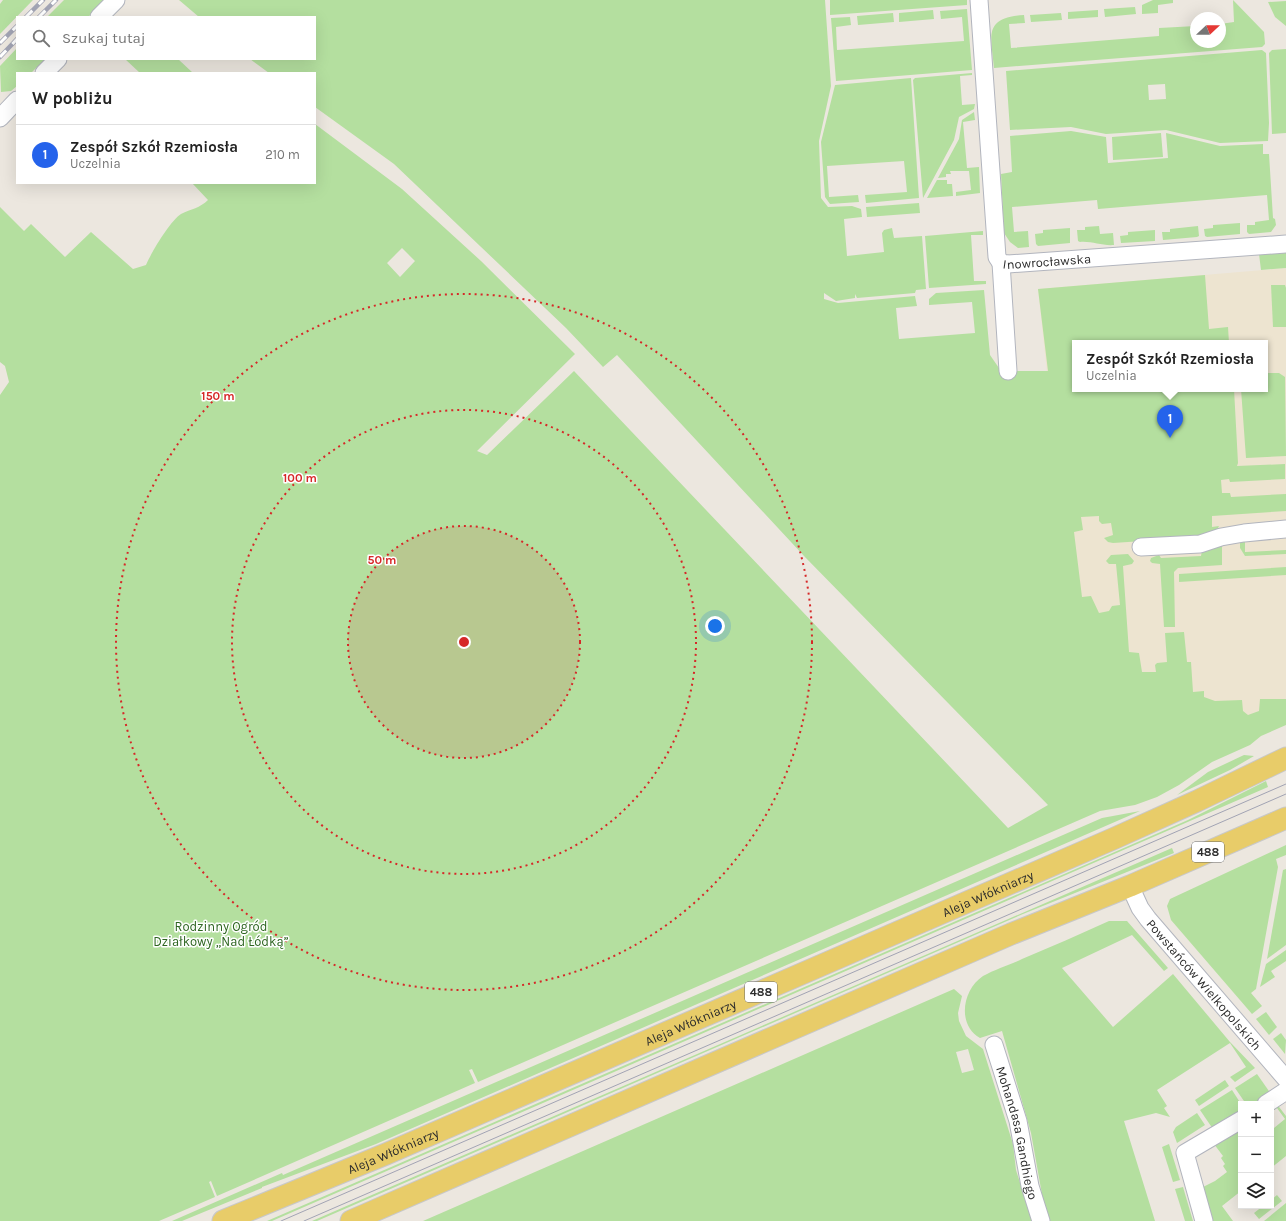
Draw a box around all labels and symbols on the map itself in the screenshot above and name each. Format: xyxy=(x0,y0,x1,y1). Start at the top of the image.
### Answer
north arrow xyxy=(1190,12,1226,48)
street label: Inowrocławska xyxy=(1002,251,1091,272)
text: 150 m xyxy=(201,389,235,403)
pin: 1 xyxy=(1157,405,1183,438)
text: 100 m xyxy=(283,471,317,485)
text: 50 m xyxy=(368,553,397,567)
your location xyxy=(705,616,725,636)
centre of rings xyxy=(457,635,471,649)
road number: 488 xyxy=(1192,842,1224,862)
street label: Aleja Włókniarzy xyxy=(940,867,1035,919)
street label: Powstańców Wielkopolskich xyxy=(1144,916,1265,1053)
park label: Rodzinny Ogród Działkowy „Nad Łódką” xyxy=(153,919,289,949)
road number: 488 xyxy=(745,982,777,1002)
street label: Aleja Włókniarzy xyxy=(643,996,738,1048)
street label: Mohandasa Gandhiego xyxy=(994,1064,1041,1201)
street label: Aleja Włókniarzy xyxy=(345,1125,441,1177)

